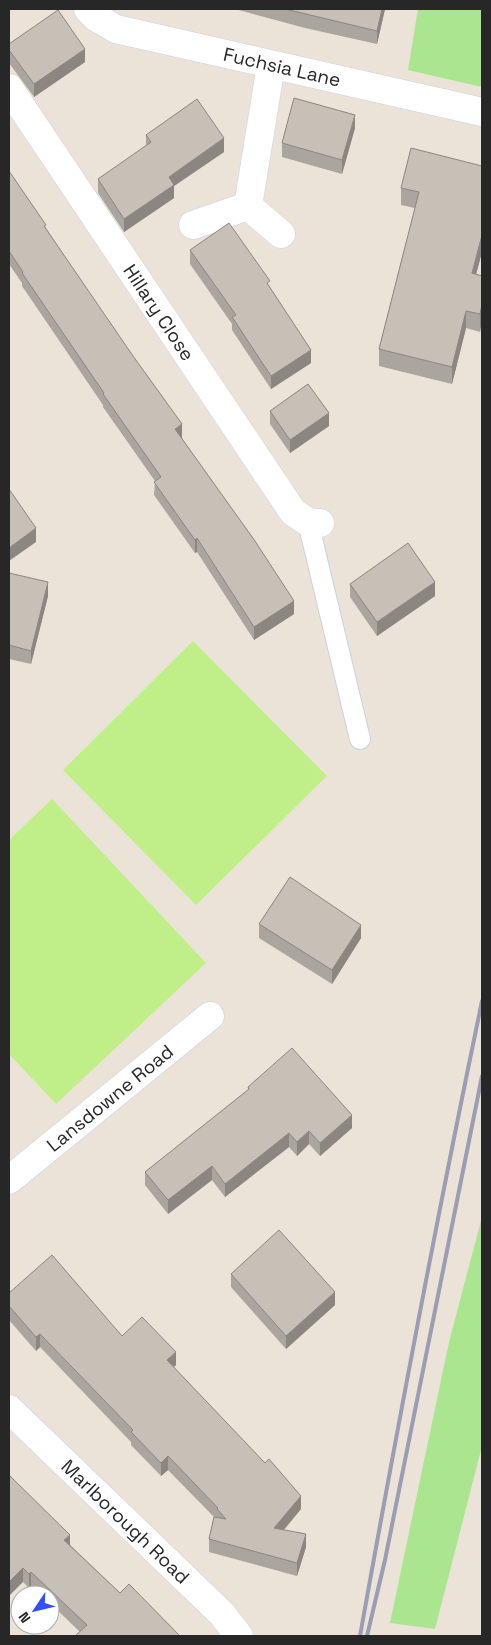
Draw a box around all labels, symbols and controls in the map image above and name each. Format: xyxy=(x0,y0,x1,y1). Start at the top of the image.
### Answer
street label: Fuchsia Lane xyxy=(221,42,343,93)
street label: Hillary Close xyxy=(118,260,200,366)
street label: Lansdowne Road xyxy=(42,1039,179,1157)
street label: Marlborough Road xyxy=(56,1454,195,1589)
north arrow xyxy=(10,1585,60,1635)
text: N xyxy=(14,1608,34,1626)

